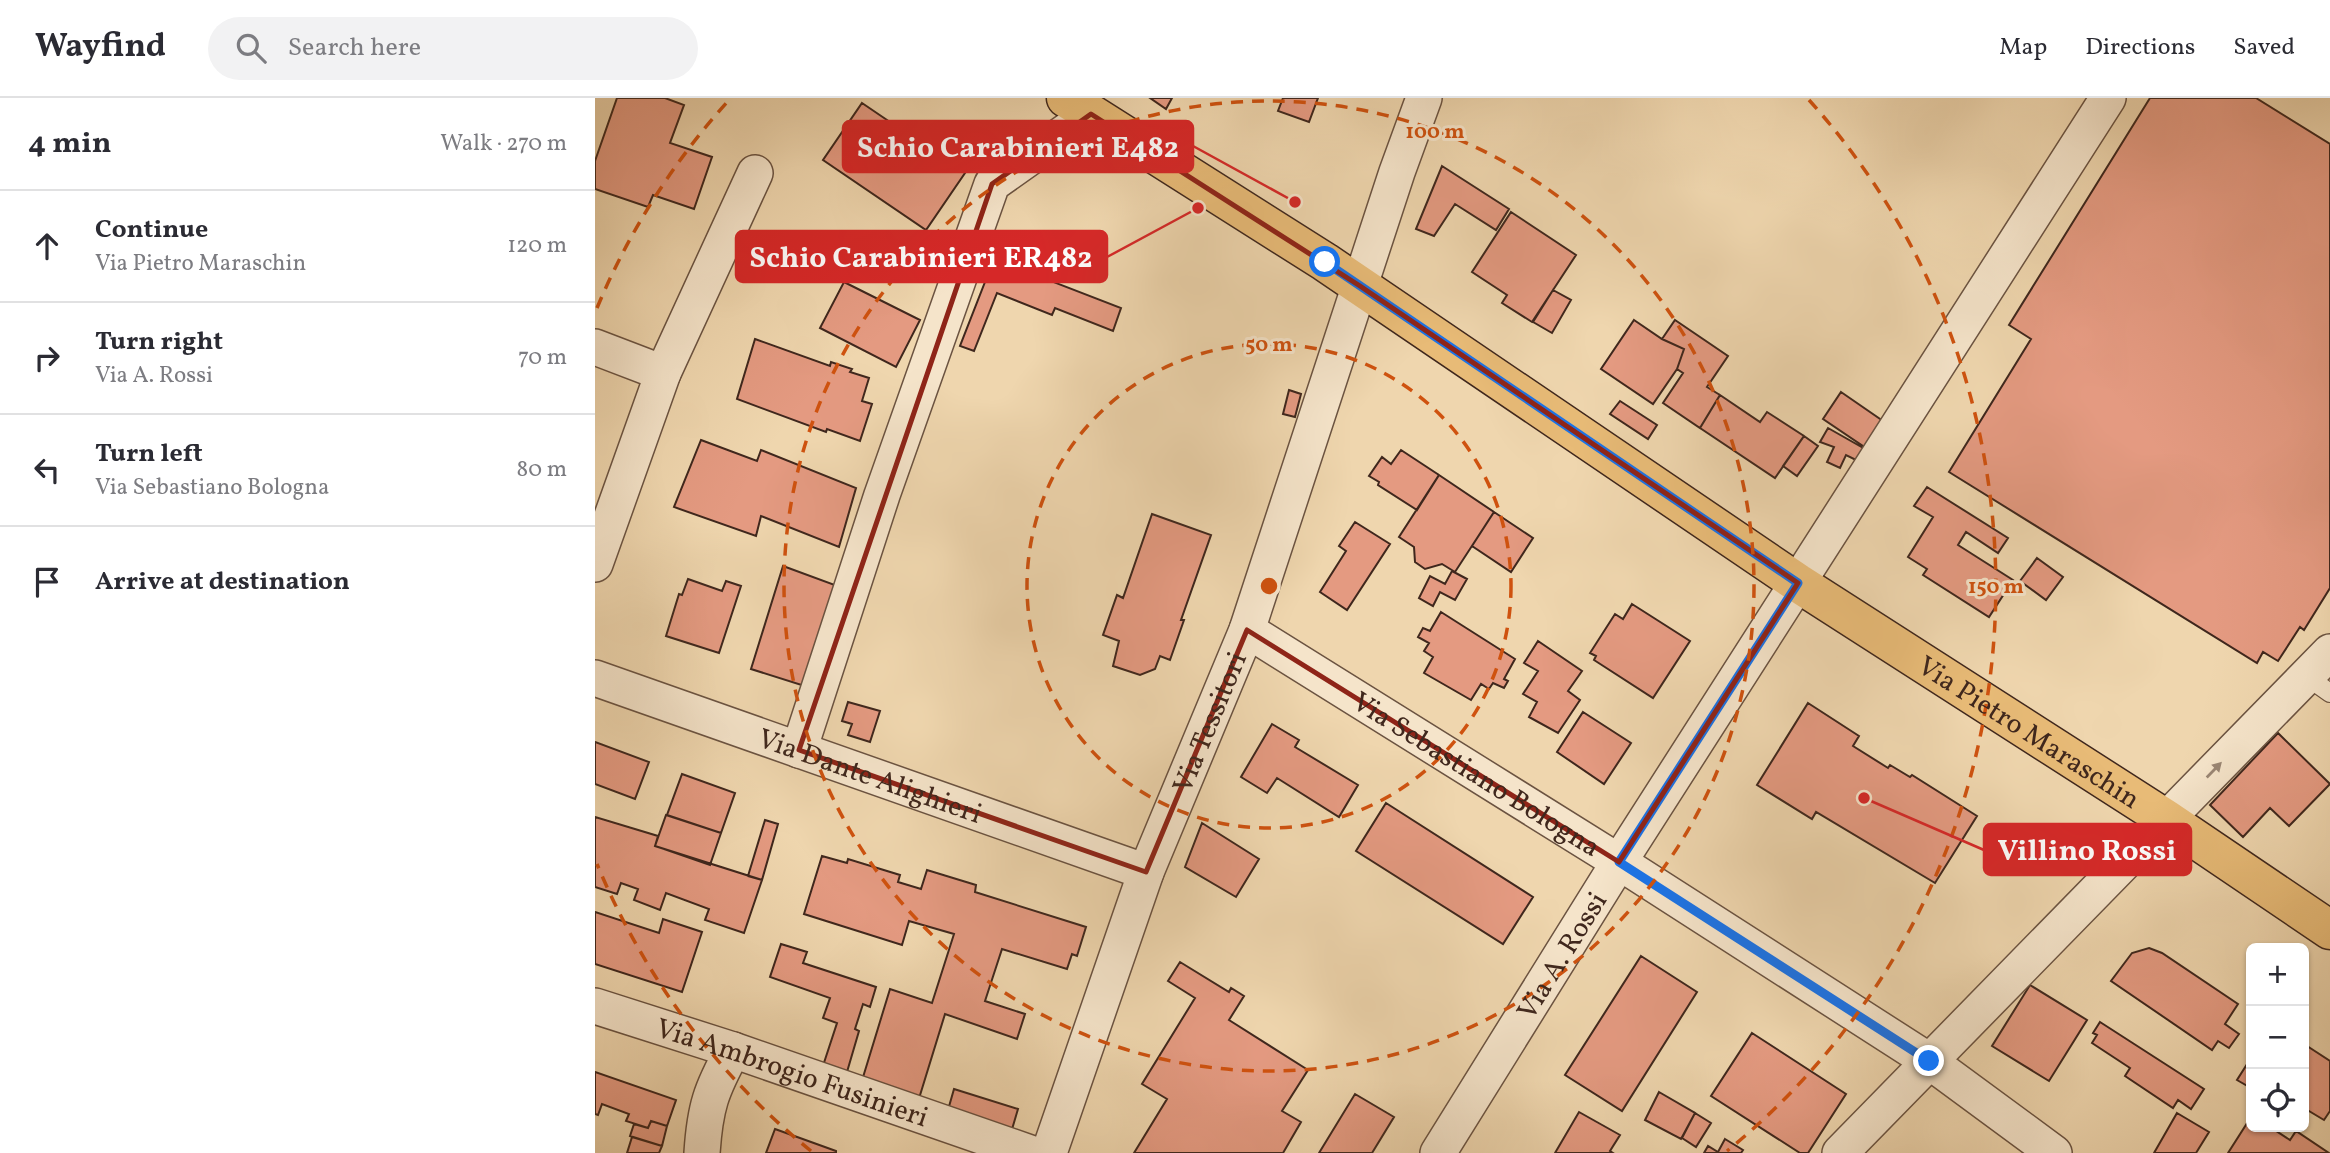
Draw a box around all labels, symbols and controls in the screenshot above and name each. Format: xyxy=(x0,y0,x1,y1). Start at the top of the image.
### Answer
search box xyxy=(208,17,698,80)
text: Wayfind xyxy=(35,25,166,71)
icon: search xyxy=(232,29,270,67)
text: Search here xyxy=(288,30,421,66)
text: Map xyxy=(1999,31,2047,65)
text: Directions xyxy=(2085,31,2195,65)
text: Saved xyxy=(2233,31,2295,65)
text: 100 m xyxy=(1405,118,1465,147)
callout: Schio Carabinieri E482 xyxy=(843,121,1193,172)
text: 4 min xyxy=(28,123,112,165)
text: Walk · 270 m xyxy=(440,128,567,160)
text: Schio Carabinieri E482 xyxy=(857,128,1179,170)
text: Continue xyxy=(95,212,208,248)
icon: ahead xyxy=(28,227,66,265)
text: 120 m xyxy=(507,230,567,262)
callout: Schio Carabinieri ER482 xyxy=(736,231,1107,282)
text: Schio Carabinieri ER482 xyxy=(749,238,1093,280)
route start xyxy=(1309,246,1340,277)
text: Via Pietro Maraschin xyxy=(95,248,306,280)
text: Turn right xyxy=(95,324,223,360)
text: 50 m xyxy=(1245,331,1293,360)
icon: right xyxy=(28,339,66,377)
text: 70 m xyxy=(518,342,567,374)
text: Via A. Rossi xyxy=(95,360,213,392)
text: Turn left xyxy=(95,436,203,472)
icon: left xyxy=(28,451,66,489)
text: 80 m xyxy=(517,454,567,486)
text: Via Sebastiano Bologna xyxy=(95,472,330,504)
icon: arrive xyxy=(28,563,66,601)
text: Arrive at destination xyxy=(95,564,350,600)
text: 150 m xyxy=(1968,573,2024,602)
centre of rings xyxy=(1257,574,1281,598)
street label: Via Tessitori xyxy=(1164,646,1258,799)
street label: Via Pietro Maraschin xyxy=(1909,648,2147,819)
street label: Via Sebastiano Bologna xyxy=(1344,683,1607,868)
street label: Via Dante Alighieri xyxy=(752,720,987,835)
one-way arrow xyxy=(2206,762,2222,779)
callout: Villino Rossi xyxy=(1984,824,2191,875)
text: Villino Rossi xyxy=(1997,831,2177,873)
street label: Via A. Rossi xyxy=(1509,885,1618,1028)
map controls xyxy=(2246,943,2309,1132)
button: + xyxy=(2246,943,2309,1006)
button: − xyxy=(2246,1006,2309,1069)
street label: Via Ambrogio Fusinieri xyxy=(651,1010,933,1138)
route end xyxy=(1913,1045,1944,1076)
button: locate xyxy=(2246,1069,2309,1132)

